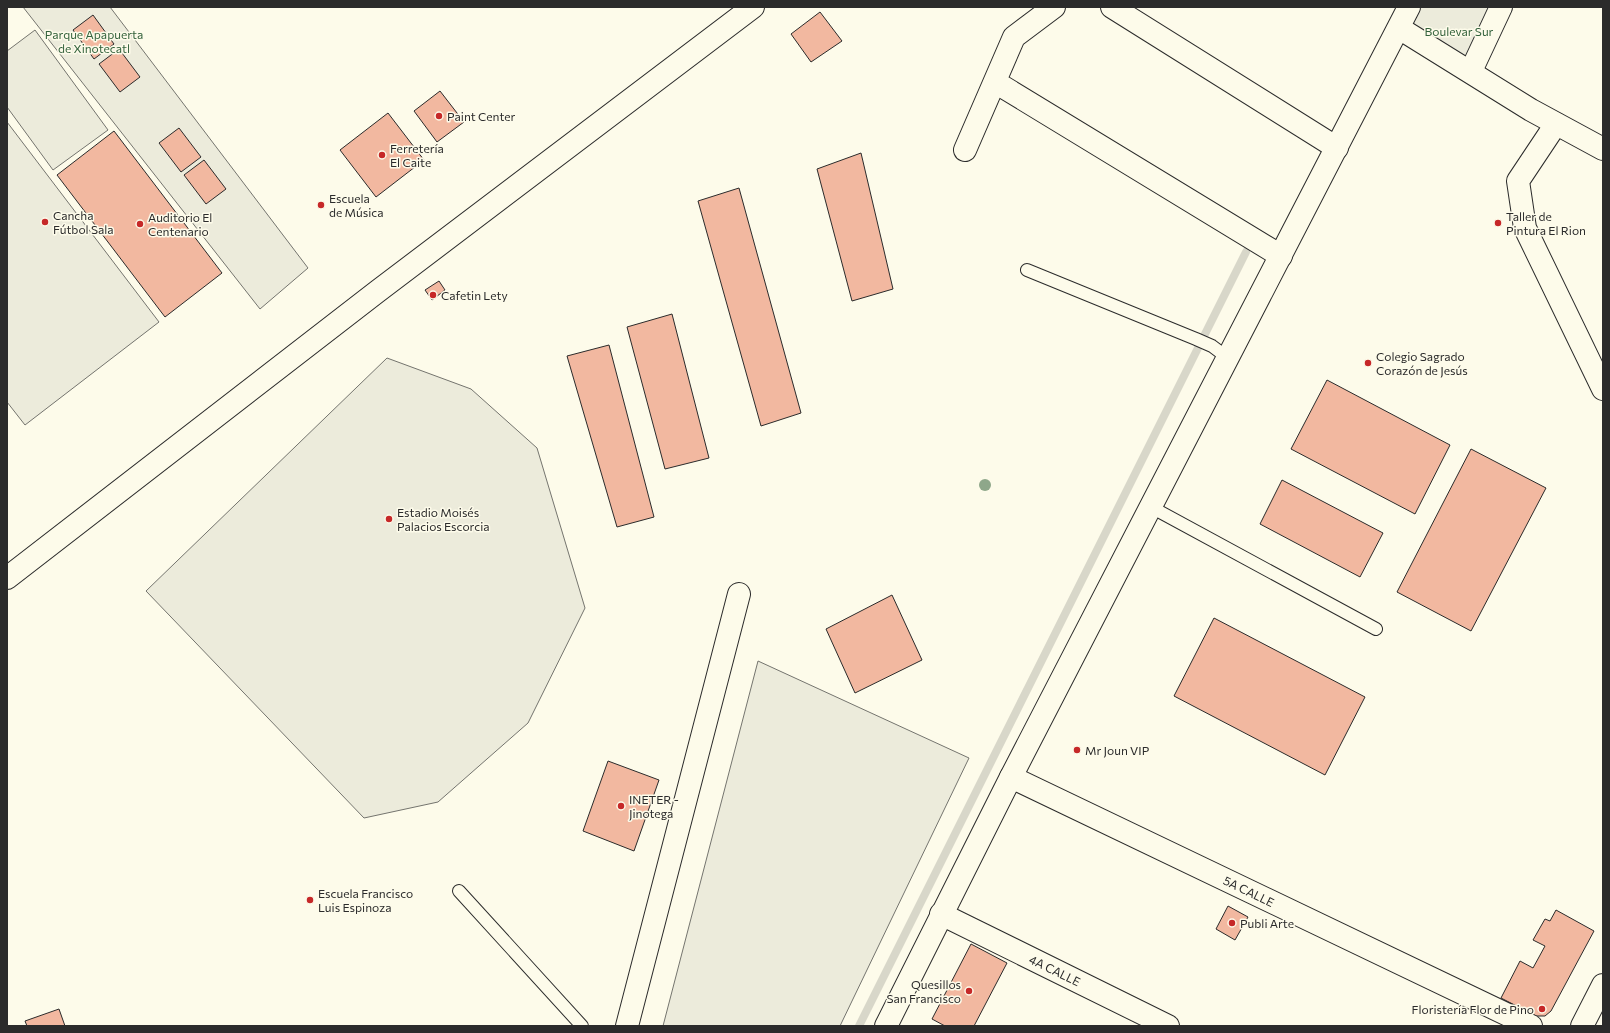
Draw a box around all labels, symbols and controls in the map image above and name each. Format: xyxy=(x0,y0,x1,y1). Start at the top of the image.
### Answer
park label: Boulevar Sur xyxy=(1425,24,1494,38)
park label: Parque Apapuerta de Xinotecatl xyxy=(45,27,143,55)
place label: Paint Center xyxy=(447,109,516,123)
marker: Paint Center xyxy=(434,111,444,121)
place label: Ferretería El Caite xyxy=(390,141,444,169)
marker: Ferretería El Caite xyxy=(377,150,387,160)
place label: Escuela de Música xyxy=(329,191,383,219)
marker: Escuela de Música xyxy=(316,200,326,210)
place label: Cancha Fútbol Sala xyxy=(53,208,114,236)
place label: Taller de Pintura El Rion xyxy=(1506,209,1586,237)
place label: Auditorio El Centenario xyxy=(148,210,212,238)
marker: Cancha Fútbol Sala xyxy=(40,217,50,227)
marker: Taller de Pintura El Rion xyxy=(1493,218,1503,228)
marker: Auditorio El Centenario xyxy=(135,219,145,229)
place label: Cafetin Lety xyxy=(441,288,508,302)
marker: Cafetin Lety xyxy=(428,290,438,300)
place label: Colegio Sagrado Corazón de Jesús xyxy=(1376,349,1468,378)
marker: Colegio Sagrado Corazón de Jesús xyxy=(1363,358,1373,368)
place label: Estadio Moisés Palacios Escorcia xyxy=(397,505,490,533)
marker: Estadio Moisés Palacios Escorcia xyxy=(384,514,394,524)
place label: Mr Joun VIP xyxy=(1085,743,1150,758)
marker: Mr Joun VIP xyxy=(1072,745,1082,755)
place label: INETER - Jinotega xyxy=(629,792,679,821)
marker: INETER - Jinotega xyxy=(616,801,626,811)
street label: 5A CALLE xyxy=(1221,873,1277,909)
place label: Escuela Francisco Luis Espinoza xyxy=(318,886,413,914)
marker: Escuela Francisco Luis Espinoza xyxy=(305,895,315,905)
place label: Publi Arte xyxy=(1240,916,1294,930)
marker: Publi Arte xyxy=(1227,918,1237,928)
street label: 4A CALLE xyxy=(1027,952,1083,988)
place label: Quesillos San Francisco xyxy=(886,977,961,1005)
marker: Quesillos San Francisco xyxy=(964,986,974,996)
place label: Floristería Flor de Pino xyxy=(1412,1002,1534,1016)
marker: Floristería Flor de Pino xyxy=(1537,1004,1547,1014)

